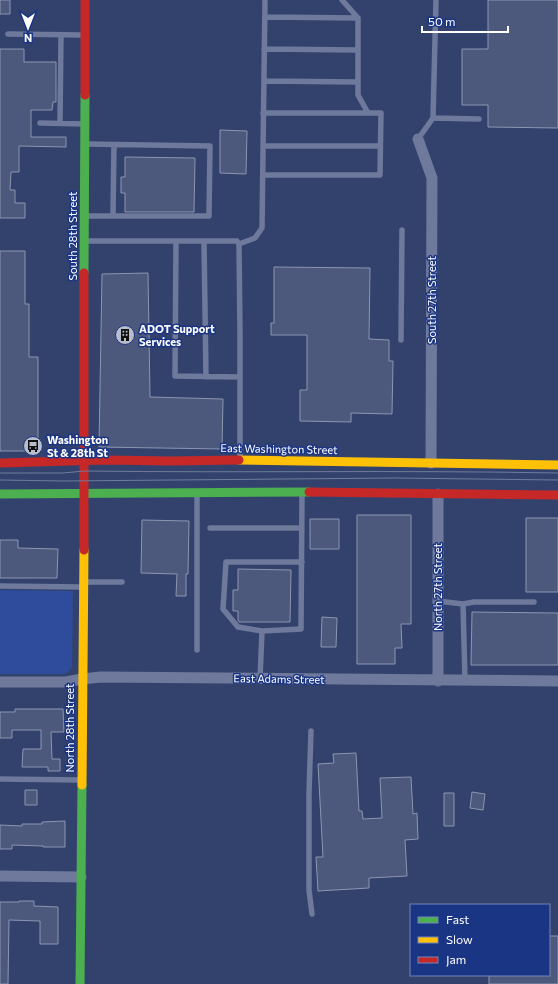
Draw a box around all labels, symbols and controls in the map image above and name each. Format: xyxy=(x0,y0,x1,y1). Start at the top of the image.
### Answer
north arrow xyxy=(8,8,48,48)
scale bar xyxy=(422,8,508,34)
text: 50 m xyxy=(428,14,456,28)
text: N xyxy=(24,32,32,45)
street label: South 28th Street xyxy=(66,191,79,280)
street label: South 27th Street xyxy=(425,256,438,344)
place label: ADOT Support Services xyxy=(139,322,215,348)
building icon: ADOT Support Services xyxy=(114,324,136,346)
place label: Washington St & 28th St xyxy=(47,433,108,459)
bus stop icon: Washington St & 28th St xyxy=(22,435,44,457)
street label: East Washington Street xyxy=(220,441,338,456)
street label: North 27th Street xyxy=(431,542,444,631)
street label: East Adams Street xyxy=(233,671,325,686)
street label: North 28th Street xyxy=(63,683,76,772)
legend xyxy=(410,904,550,976)
text: Fast xyxy=(446,912,469,926)
text: Slow xyxy=(446,932,473,946)
text: Jam xyxy=(446,952,466,967)

